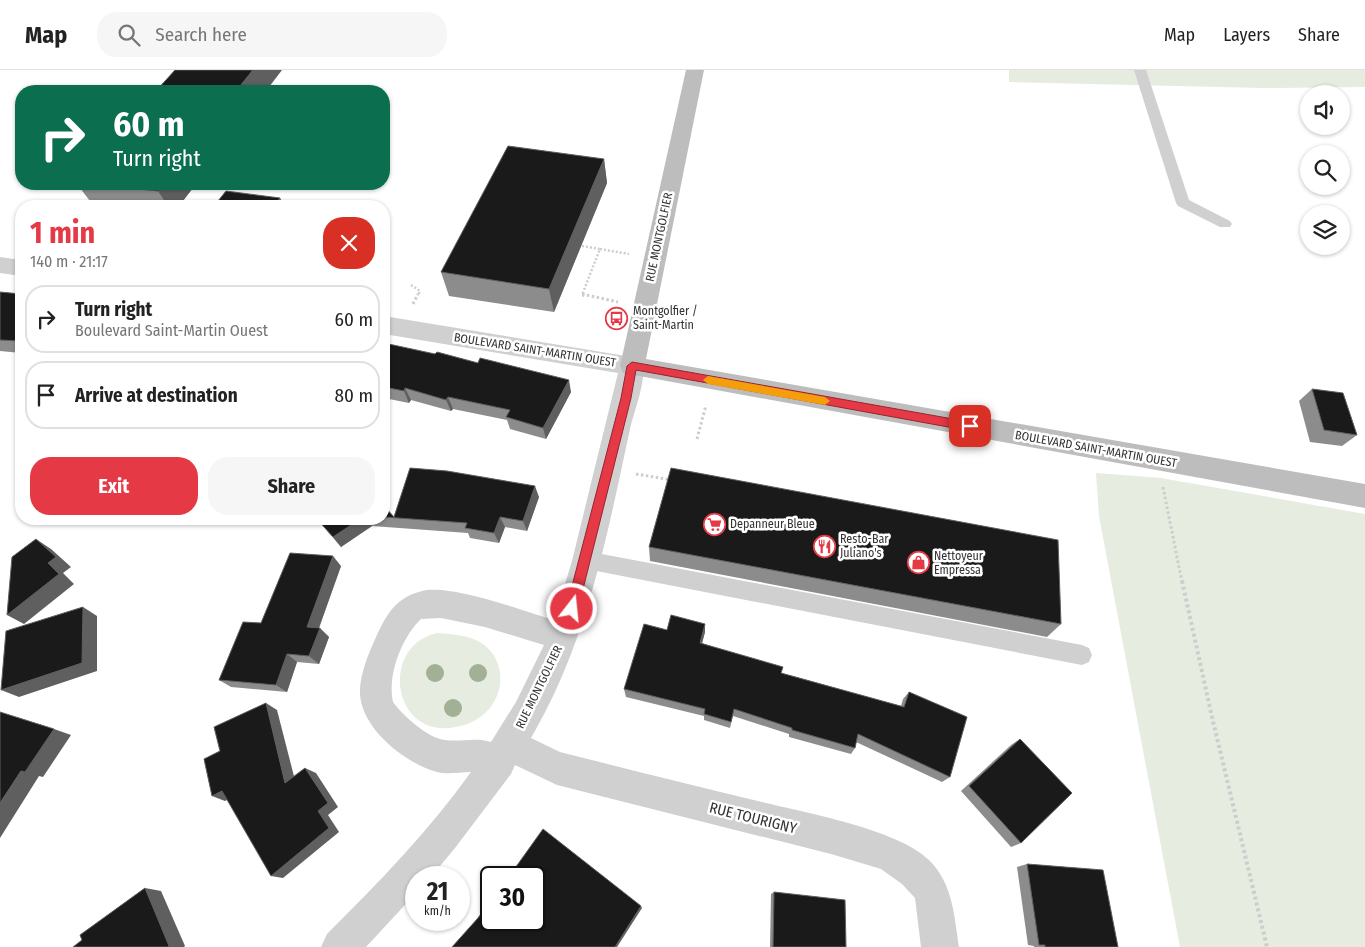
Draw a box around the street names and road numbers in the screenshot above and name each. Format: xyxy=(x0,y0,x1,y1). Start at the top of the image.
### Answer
street label: RUE MONTGOLFIER xyxy=(643,191,675,283)
street label: BOULEVARD SAINT-MARTIN OUEST xyxy=(453,330,618,370)
street label: BOULEVARD SAINT-MARTIN OUEST xyxy=(1014,428,1178,470)
street label: RUE MONTGOLFIER xyxy=(513,643,565,731)
street label: RUE TOURIGNY xyxy=(707,798,799,838)

